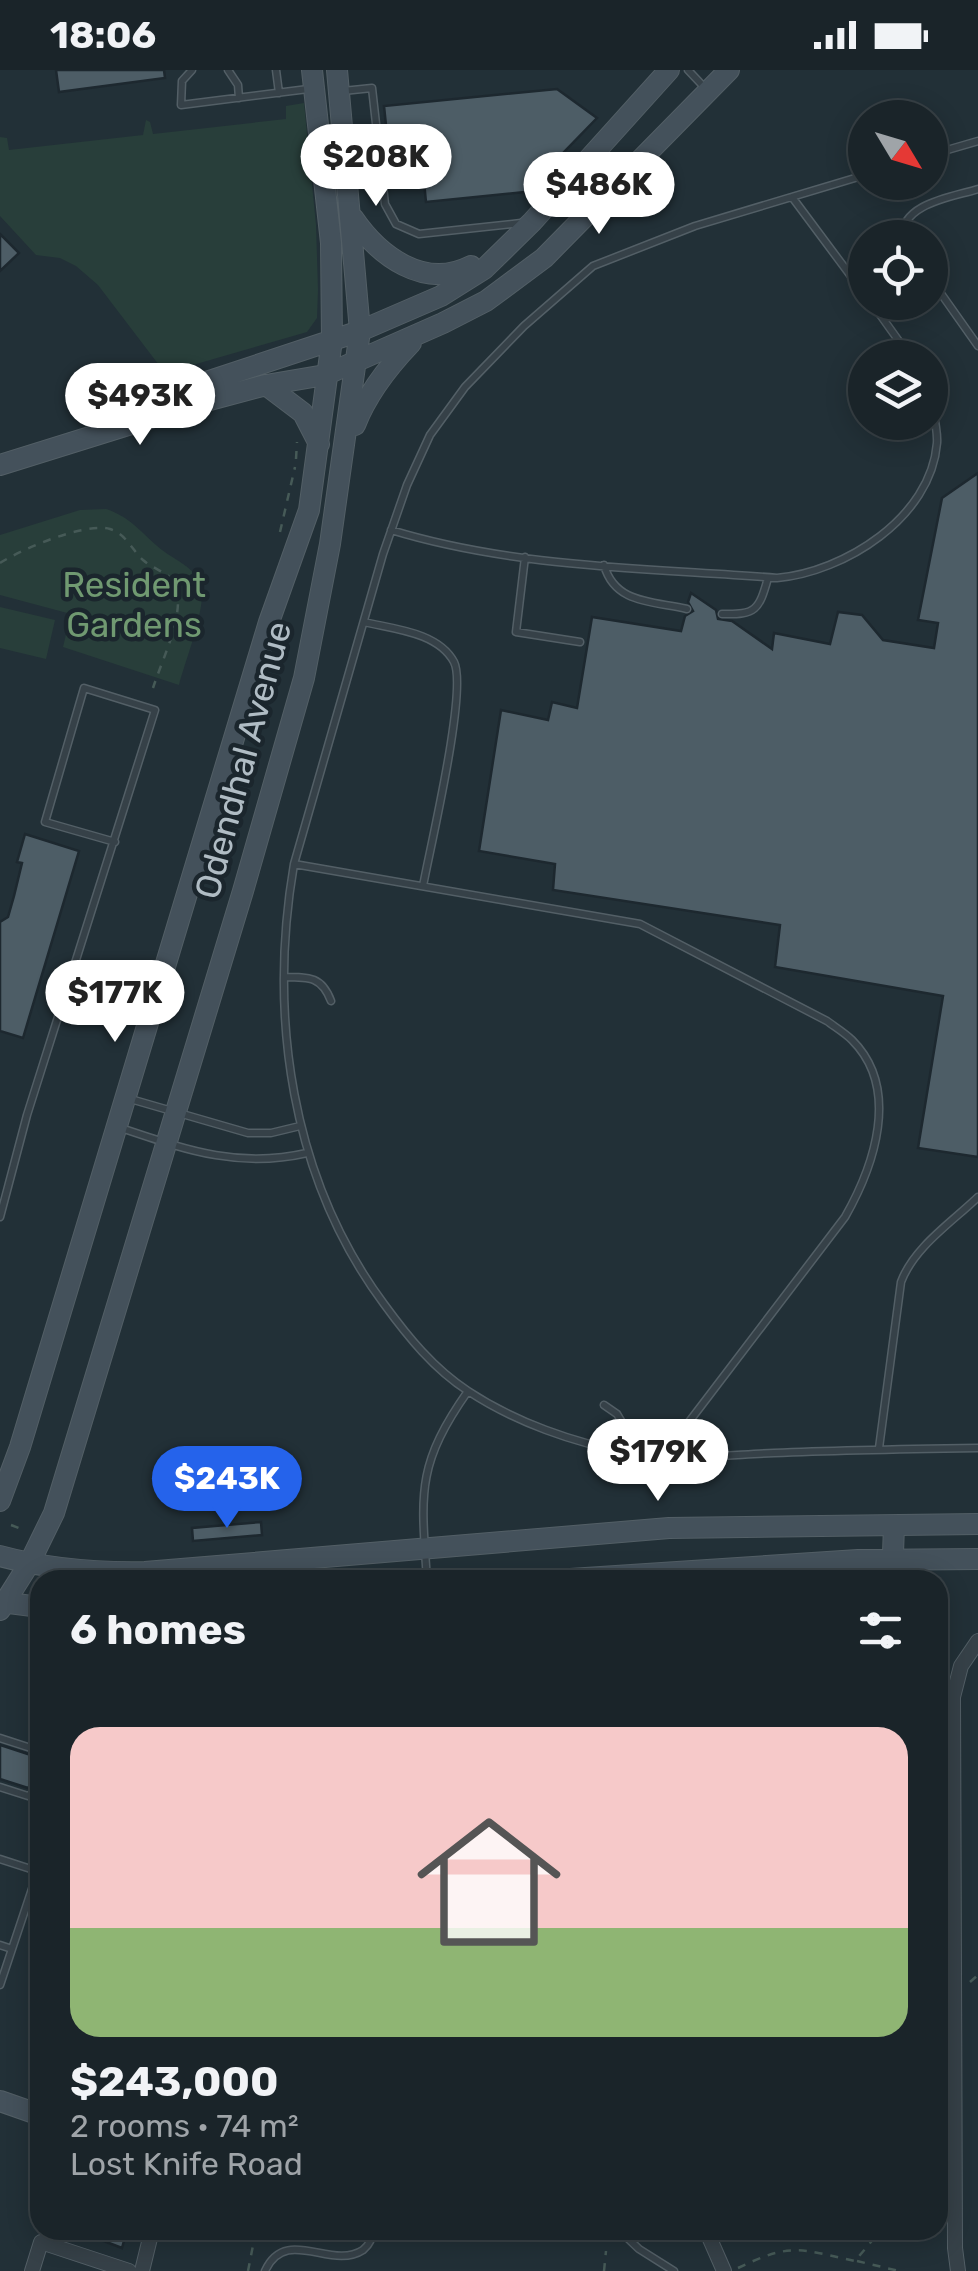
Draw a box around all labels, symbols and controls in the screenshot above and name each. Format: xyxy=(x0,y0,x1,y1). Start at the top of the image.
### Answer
text: 18:06 xyxy=(50,12,156,58)
north arrow xyxy=(848,100,948,200)
map controls xyxy=(848,100,948,440)
pin: $208K xyxy=(306,124,446,209)
text: $208K xyxy=(323,137,429,175)
pin: $486K xyxy=(529,152,669,237)
text: $486K xyxy=(546,165,652,203)
button: locate xyxy=(848,220,948,320)
button: layers xyxy=(848,340,948,440)
pin: $493K xyxy=(70,363,210,448)
text: $493K xyxy=(87,376,193,414)
park label: Resident Gardens xyxy=(62,564,206,646)
street label: Odendhal Avenue xyxy=(186,617,300,903)
pin: $177K xyxy=(45,960,185,1045)
text: $177K xyxy=(67,973,163,1011)
pin: $179K xyxy=(588,1419,728,1504)
text: $179K xyxy=(609,1432,707,1470)
pin: $243K xyxy=(157,1446,297,1531)
text: $243K xyxy=(174,1459,280,1497)
icon: filters xyxy=(853,1603,908,1658)
text: 6 homes xyxy=(70,1605,246,1655)
icon: home xyxy=(399,1792,579,1972)
text: $243,000 xyxy=(70,2057,279,2107)
text: 2 rooms · 74 m² xyxy=(70,2107,299,2145)
text: Lost Knife Road xyxy=(70,2145,303,2183)

